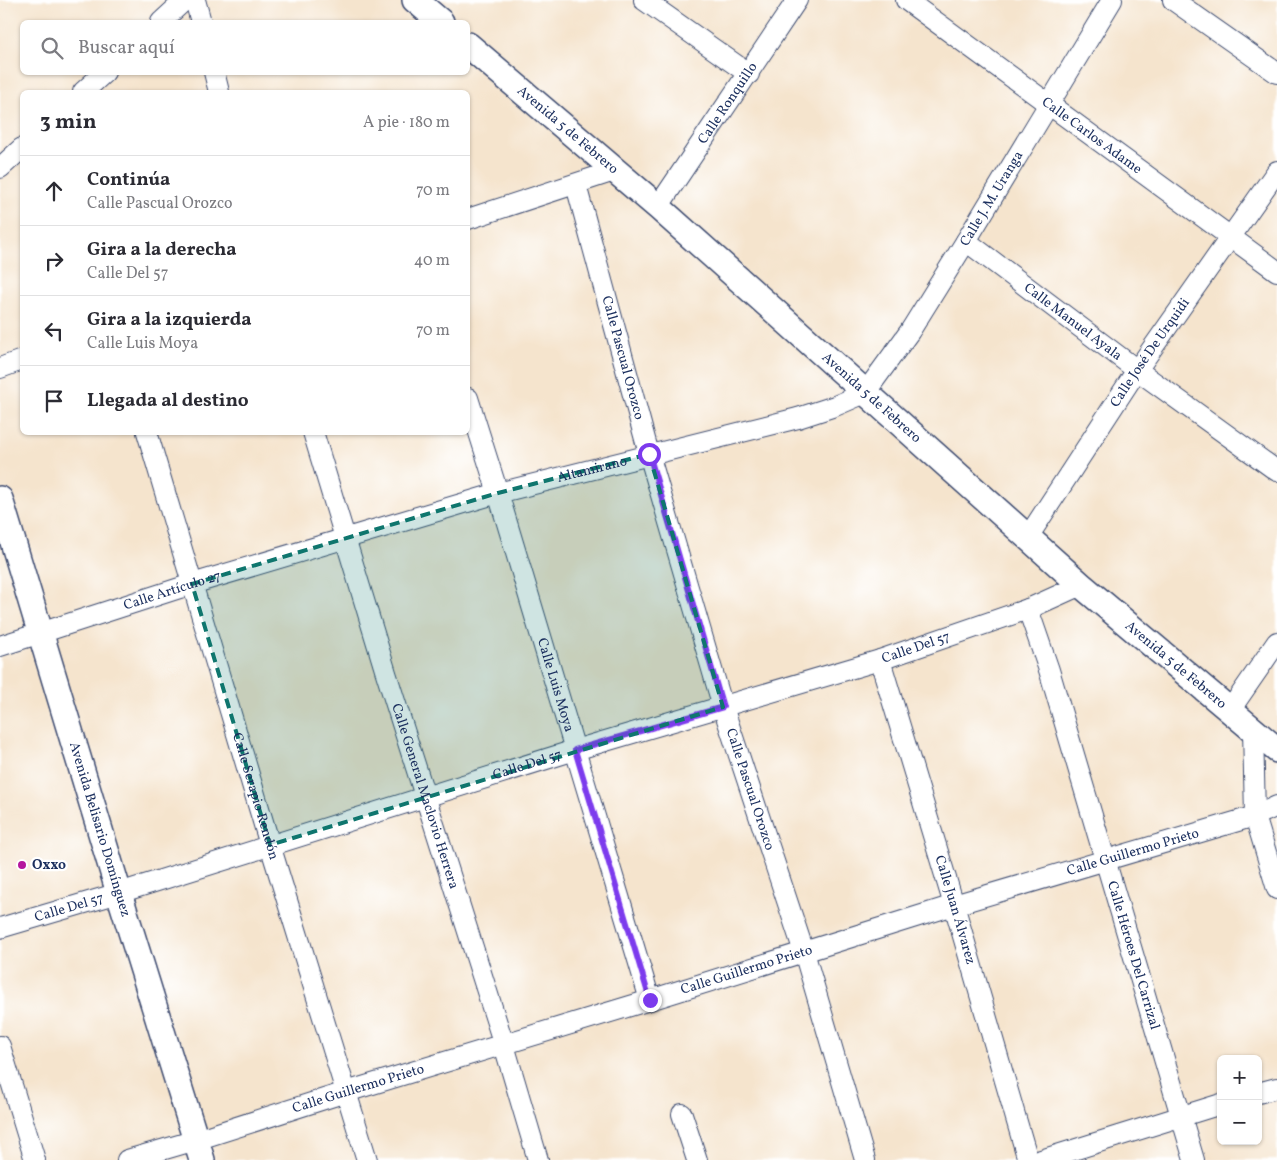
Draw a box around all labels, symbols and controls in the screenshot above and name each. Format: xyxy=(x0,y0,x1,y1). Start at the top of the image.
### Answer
search box xyxy=(20,20,470,75)
icon: search xyxy=(38,34,66,62)
text: Buscar aquí xyxy=(78,35,175,61)
street label: Calle Ronquillo xyxy=(693,59,762,148)
street label: Avenida 5 de Febrero xyxy=(513,81,622,179)
street label: Calle Carlos Adame xyxy=(1038,93,1146,179)
text: 3 min xyxy=(40,108,96,137)
text: A pie · 180 m xyxy=(363,112,450,134)
street label: Calle J. M. Uranga xyxy=(956,147,1028,250)
text: Continúa xyxy=(87,167,170,193)
icon: ahead xyxy=(40,177,68,205)
text: 70 m xyxy=(416,180,450,202)
text: Calle Pascual Orozco xyxy=(87,193,233,215)
text: Gira a la derecha xyxy=(87,237,237,263)
icon: right xyxy=(40,247,68,275)
text: 40 m xyxy=(414,250,450,272)
text: Calle Del 57 xyxy=(87,263,168,285)
street label: Calle Manuel Ayala xyxy=(1020,278,1126,365)
street label: Calle Pascual Orozco xyxy=(597,294,649,422)
street label: Calle José De Urquidi xyxy=(1106,294,1194,411)
text: Gira a la izquierda xyxy=(87,307,252,333)
icon: left xyxy=(40,317,68,345)
text: 70 m xyxy=(416,320,450,342)
text: Calle Luis Moya xyxy=(87,333,198,355)
street label: Avenida 5 de Febrero xyxy=(818,348,925,447)
icon: arrive xyxy=(40,387,68,415)
text: Llegada al destino xyxy=(87,388,249,414)
route start xyxy=(638,443,661,466)
street label: Altamirano xyxy=(555,452,629,487)
street label: Calle Artículo 27 xyxy=(121,566,224,615)
street label: Avenida 5 de Febrero xyxy=(1121,617,1231,713)
street label: Calle Del 57 xyxy=(879,627,953,668)
street label: Calle Luis Moya xyxy=(532,636,579,734)
street label: Calle General Maclovio Herrera xyxy=(387,701,463,891)
street label: Calle Pascual Orozco xyxy=(721,726,779,853)
street label: Calle Serapio Rendón xyxy=(228,730,283,862)
street label: Avenida Belisario Domínguez xyxy=(64,740,135,919)
street label: Calle Del 57 xyxy=(490,745,564,785)
street label: Calle Guillermo Prieto xyxy=(1065,824,1201,881)
street label: Calle Juan Álvarez xyxy=(930,853,980,967)
place label: Oxxo xyxy=(32,856,66,875)
marker: Oxxo xyxy=(16,859,28,871)
street label: Calle Héroes Del Carrizal xyxy=(1102,879,1164,1032)
street label: Calle Del 57 xyxy=(32,888,106,927)
street label: Calle Guillermo Prieto xyxy=(678,940,815,999)
route end xyxy=(639,989,662,1012)
map controls xyxy=(1217,1055,1262,1145)
button: + xyxy=(1217,1055,1262,1100)
street label: Calle Guillermo Prieto xyxy=(290,1059,426,1118)
button: − xyxy=(1217,1100,1262,1145)

